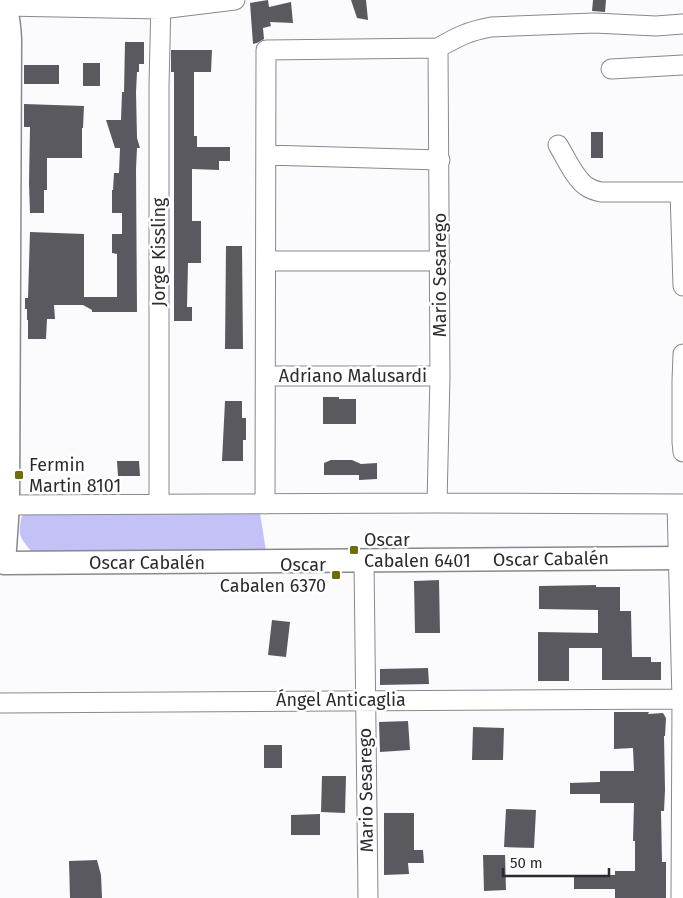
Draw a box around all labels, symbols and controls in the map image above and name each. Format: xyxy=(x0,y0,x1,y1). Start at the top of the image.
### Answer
street label: Jorge Kissling xyxy=(148,197,170,306)
street label: Mario Sesarego xyxy=(429,213,451,337)
street label: Adriano Malusardi xyxy=(279,365,427,387)
place label: Fermin Martin 8101 xyxy=(29,454,121,497)
marker: Fermin Martin 8101 xyxy=(13,469,25,481)
place label: Oscar Cabalen 6401 xyxy=(364,529,471,572)
marker: Oscar Cabalen 6401 xyxy=(348,544,360,556)
street label: Oscar Cabalén xyxy=(493,547,609,571)
street label: Oscar Cabalén xyxy=(89,552,205,574)
place label: Oscar Cabalen 6370 xyxy=(220,554,326,597)
marker: Oscar Cabalen 6370 xyxy=(330,569,342,581)
street label: Ángel Anticaglia xyxy=(276,688,406,711)
street label: Mario Sesarego xyxy=(354,728,378,852)
scale bar xyxy=(503,846,609,878)
text: 50 m xyxy=(510,854,543,872)

